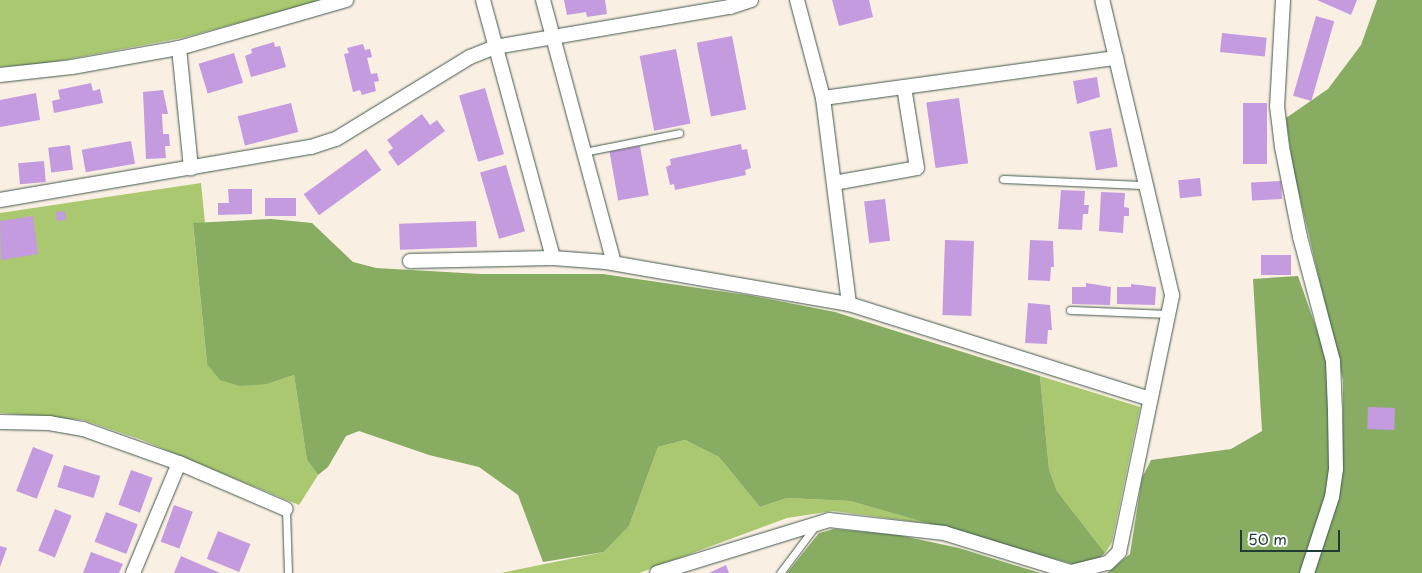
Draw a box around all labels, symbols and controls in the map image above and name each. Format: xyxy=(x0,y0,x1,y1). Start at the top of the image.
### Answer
scale bar xyxy=(1242,520,1342,552)
text: 50 m xyxy=(1248,527,1287,550)

